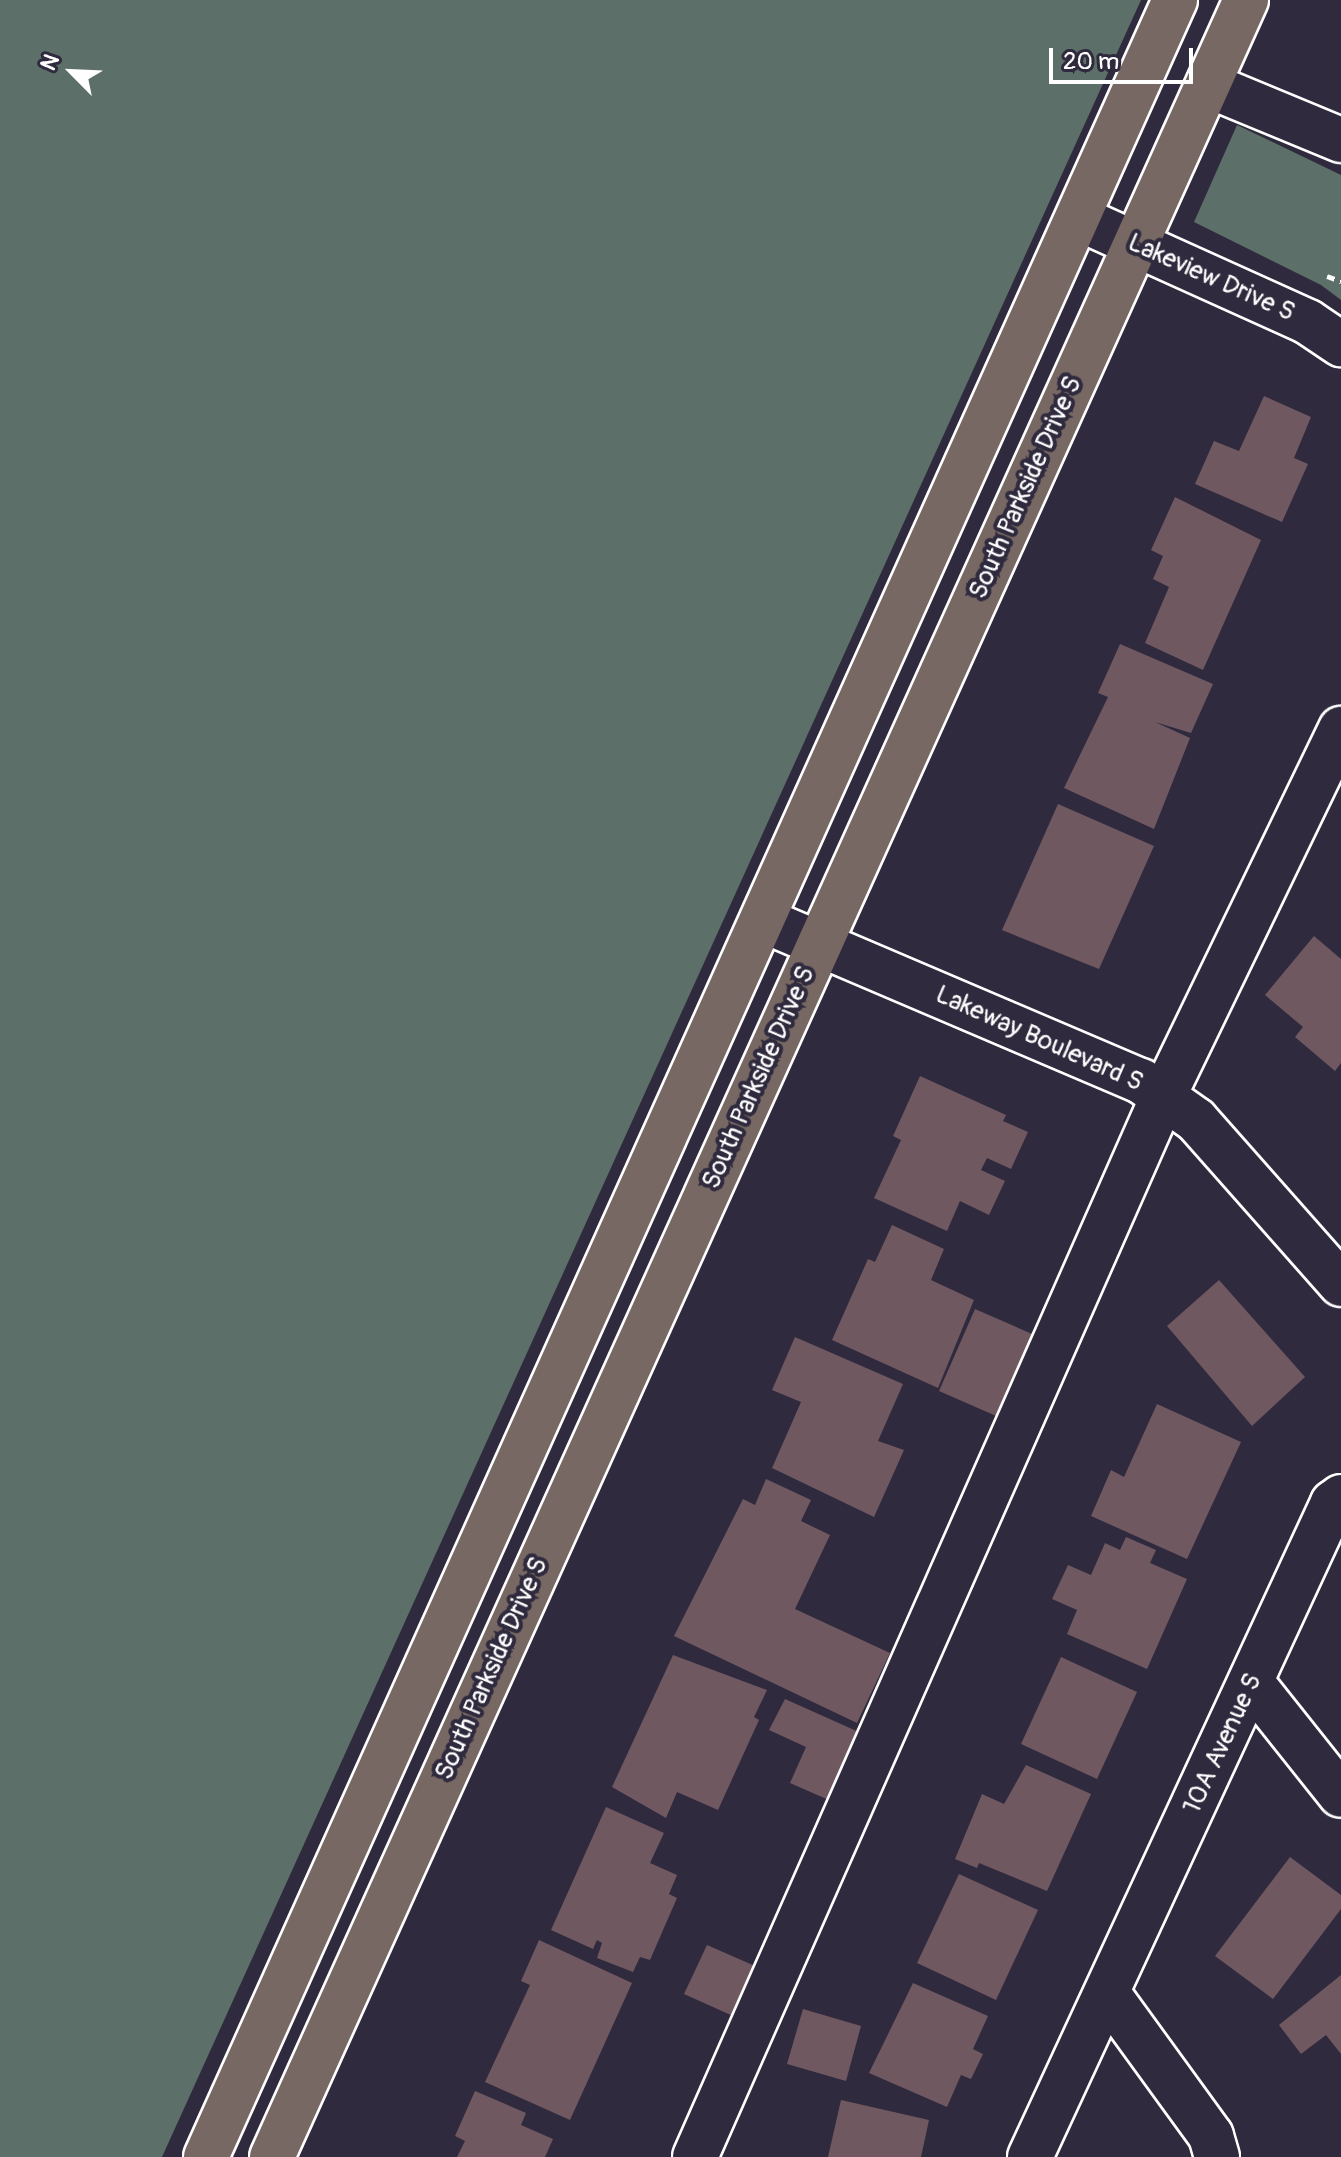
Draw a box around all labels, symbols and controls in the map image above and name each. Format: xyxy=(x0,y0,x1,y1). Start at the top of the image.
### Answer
north arrow xyxy=(32,32,112,112)
scale bar xyxy=(1053,32,1197,82)
text: 20 m xyxy=(1063,47,1119,76)
text: N xyxy=(34,50,66,75)
street label: Lakeview Drive S xyxy=(1123,227,1299,329)
street label: South Parkside Drive S xyxy=(963,372,1089,604)
street label: South Parkside Drive S xyxy=(696,962,822,1194)
street label: Lakeway Boulevard S xyxy=(930,979,1148,1099)
street label: South Parkside Drive S xyxy=(429,1553,555,1785)
street label: 10A Avenue S xyxy=(1177,1669,1269,1819)

